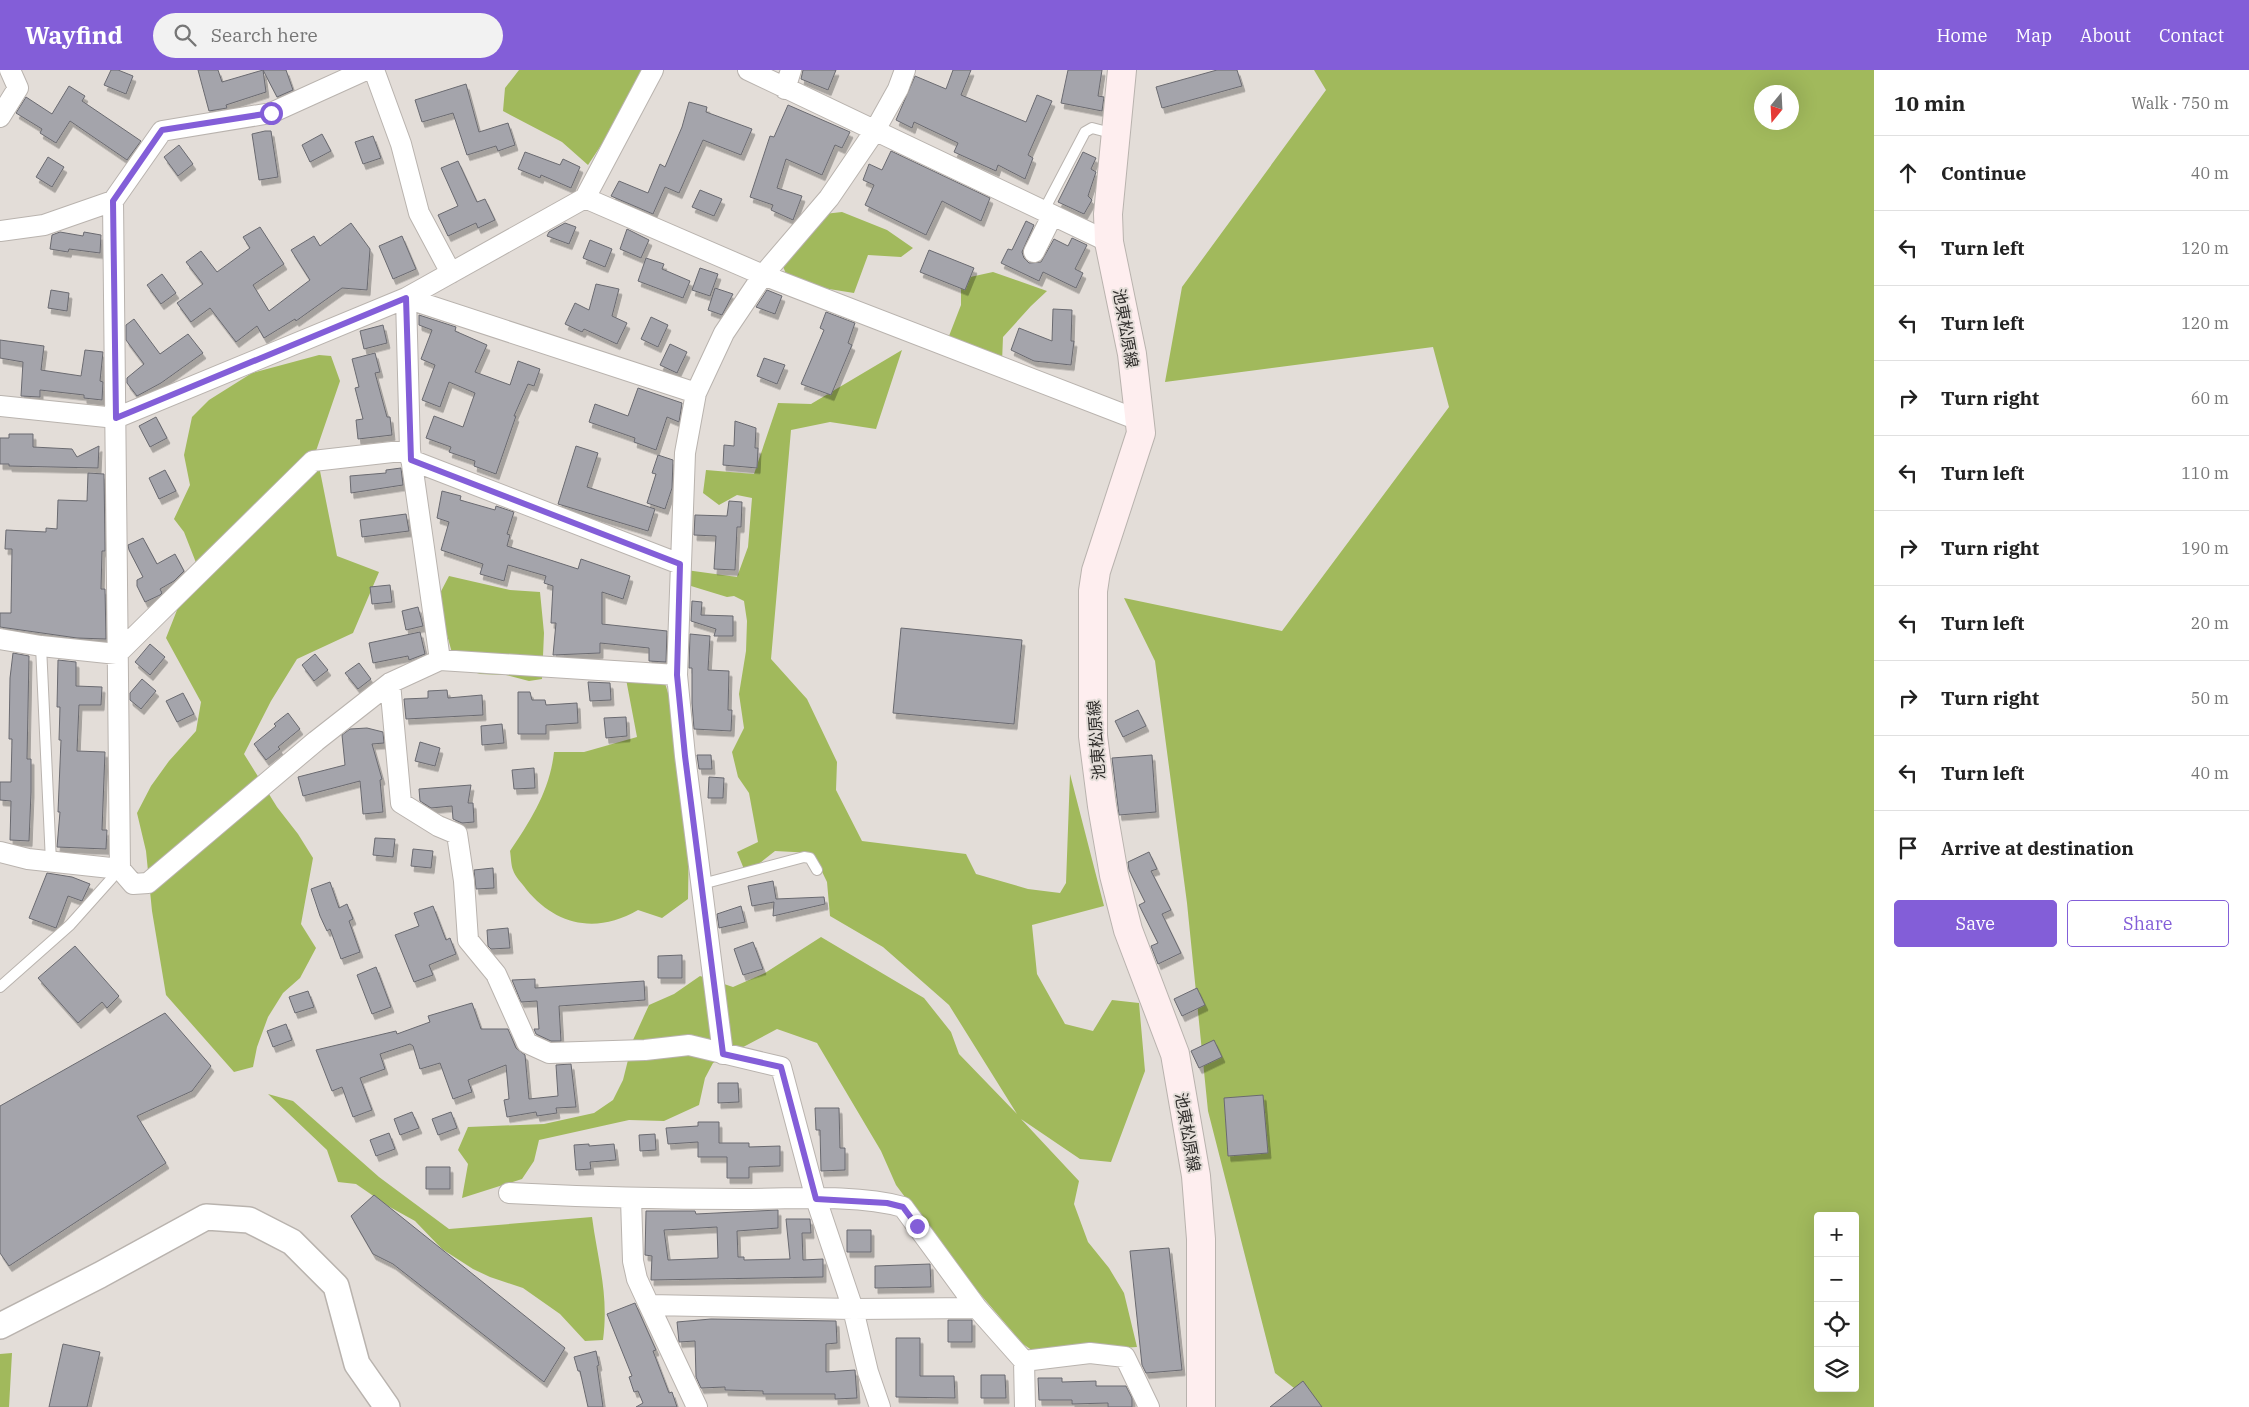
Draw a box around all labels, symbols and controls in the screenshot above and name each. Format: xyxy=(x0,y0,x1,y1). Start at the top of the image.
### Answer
search box xyxy=(153,13,503,58)
text: Wayfind xyxy=(25,19,123,51)
icon: search xyxy=(171,21,199,49)
text: Search here xyxy=(211,23,318,47)
text: Home xyxy=(1936,24,1988,47)
text: Map xyxy=(2016,24,2052,47)
text: About xyxy=(2080,24,2131,47)
text: Contact xyxy=(2159,24,2224,47)
north arrow xyxy=(1754,85,1799,130)
text: 10 min xyxy=(1894,89,1965,117)
text: Walk · 750 m xyxy=(2131,93,2229,113)
route start xyxy=(260,102,283,125)
icon: ahead xyxy=(1894,159,1922,187)
text: Continue xyxy=(1941,161,2026,185)
text: 40 m xyxy=(2191,163,2229,183)
icon: left xyxy=(1894,234,1922,262)
text: Turn left xyxy=(1941,236,2024,260)
text: 120 m xyxy=(2181,238,2229,258)
street label: 池東松原線 xyxy=(1109,287,1143,369)
icon: left xyxy=(1894,309,1922,337)
text: Turn left xyxy=(1941,311,2024,335)
text: 120 m xyxy=(2181,313,2229,333)
icon: right xyxy=(1894,384,1922,412)
text: Turn right xyxy=(1941,386,2039,410)
text: 60 m xyxy=(2191,388,2229,408)
icon: left xyxy=(1894,459,1922,487)
text: Turn left xyxy=(1941,461,2024,485)
text: 110 m xyxy=(2181,463,2229,483)
icon: right xyxy=(1894,534,1922,562)
text: Turn right xyxy=(1941,536,2039,560)
text: 190 m xyxy=(2181,538,2229,558)
icon: left xyxy=(1894,609,1922,637)
text: Turn left xyxy=(1941,611,2024,635)
text: 20 m xyxy=(2191,613,2229,633)
icon: right xyxy=(1894,684,1922,712)
text: Turn right xyxy=(1941,686,2039,710)
text: 50 m xyxy=(2191,688,2229,708)
street label: 池東松原線 xyxy=(1083,699,1109,781)
icon: left xyxy=(1894,759,1922,787)
text: Turn left xyxy=(1941,761,2024,785)
text: 40 m xyxy=(2191,763,2229,783)
icon: arrive xyxy=(1894,834,1922,862)
text: Arrive at destination xyxy=(1941,836,2134,860)
button: Save xyxy=(1894,900,2057,947)
button: Share xyxy=(2067,900,2229,947)
street label: 池東松原線 xyxy=(1171,1091,1205,1173)
map controls xyxy=(1814,1212,1859,1392)
button: + xyxy=(1814,1212,1859,1257)
route end xyxy=(906,1215,929,1238)
button: − xyxy=(1814,1257,1859,1302)
button: locate xyxy=(1814,1302,1859,1347)
button: layers xyxy=(1814,1347,1859,1392)

